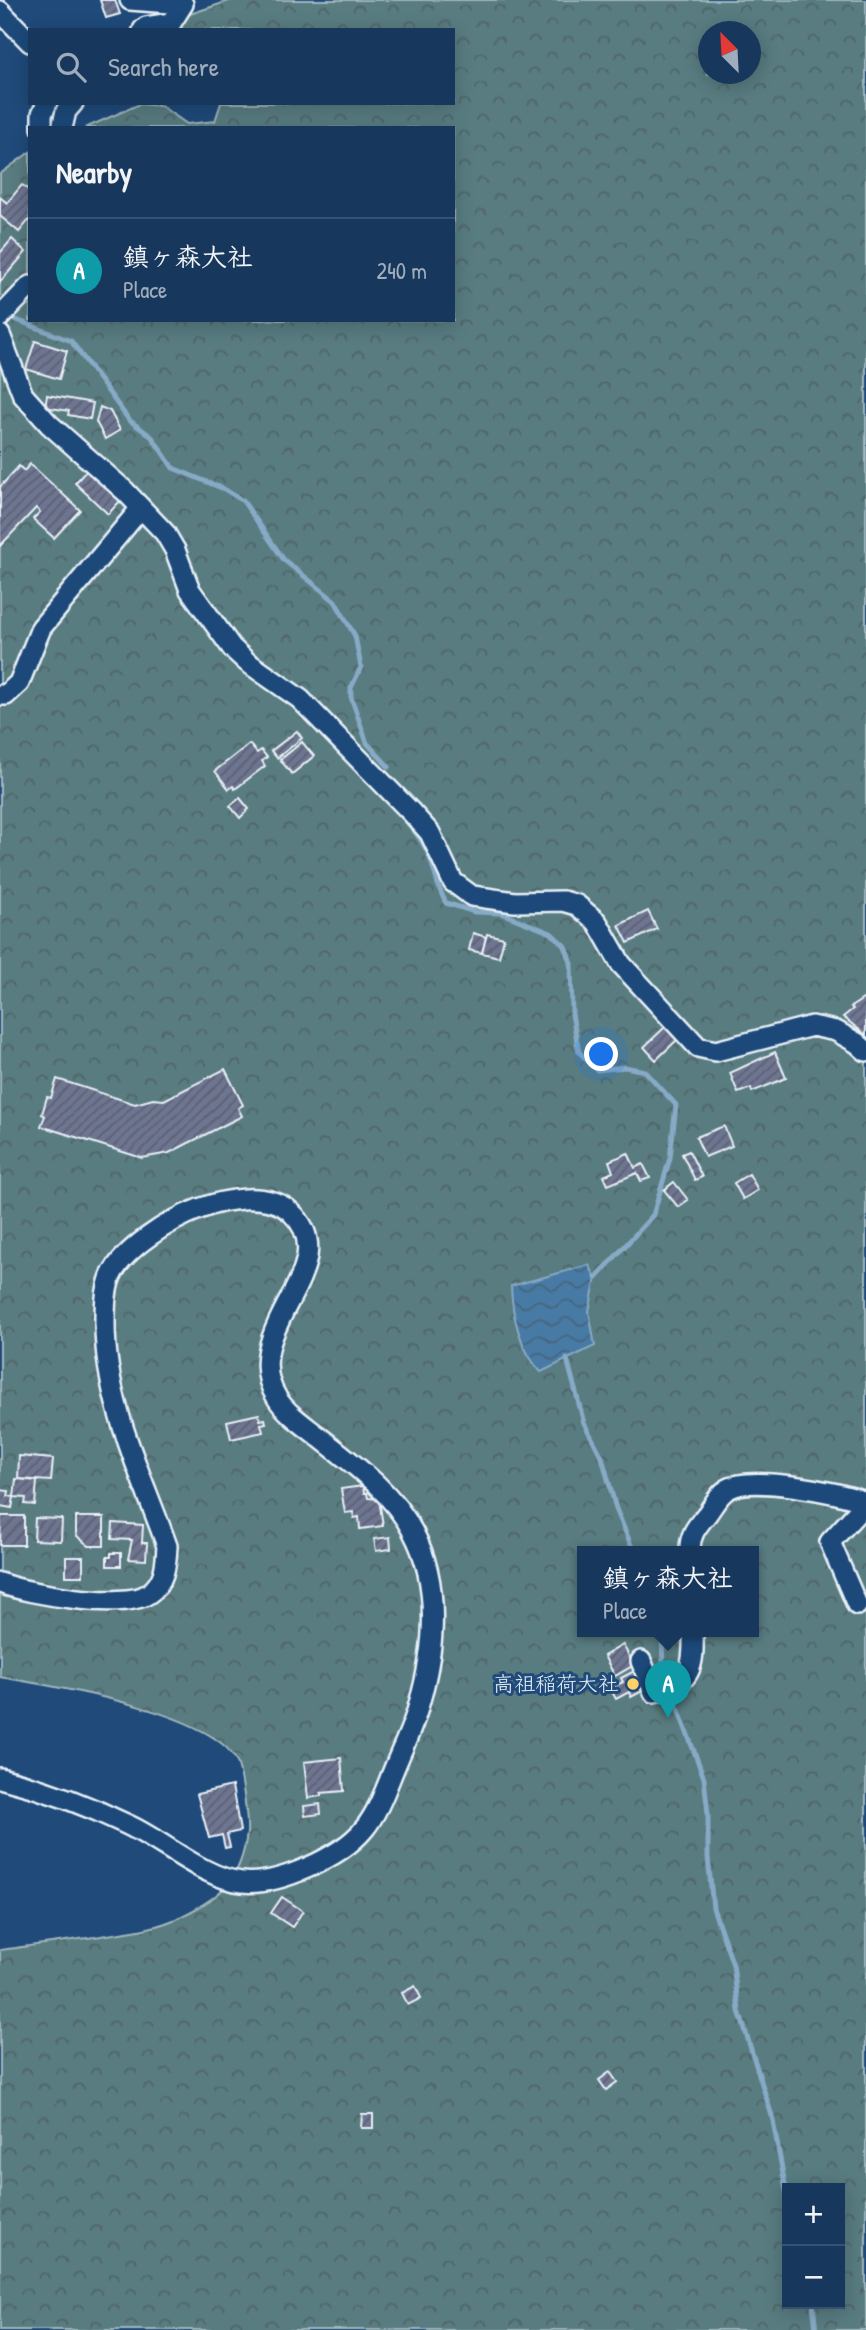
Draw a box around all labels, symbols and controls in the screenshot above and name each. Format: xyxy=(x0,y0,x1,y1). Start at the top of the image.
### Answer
north arrow xyxy=(698,21,761,84)
search box xyxy=(28,28,455,105)
icon: search xyxy=(52,48,90,86)
text: Search here xyxy=(108,49,219,84)
text: Nearby xyxy=(56,152,132,192)
text: 鎮ヶ森大社 xyxy=(123,239,253,274)
text: A xyxy=(73,255,85,286)
text: 240 m xyxy=(376,255,427,286)
text: Place xyxy=(123,274,167,305)
your location xyxy=(584,1037,618,1071)
popup xyxy=(577,1546,759,1637)
text: 鎮ヶ森大社 xyxy=(603,1560,733,1595)
text: Place xyxy=(603,1595,647,1626)
pin: A xyxy=(645,1660,691,1718)
place label: 高祖稲荷大社 xyxy=(493,1669,619,1698)
marker: 高祖稲荷大社 xyxy=(625,1676,641,1692)
map controls xyxy=(782,2183,845,2309)
button: + xyxy=(782,2183,845,2246)
button: − xyxy=(782,2246,845,2309)

